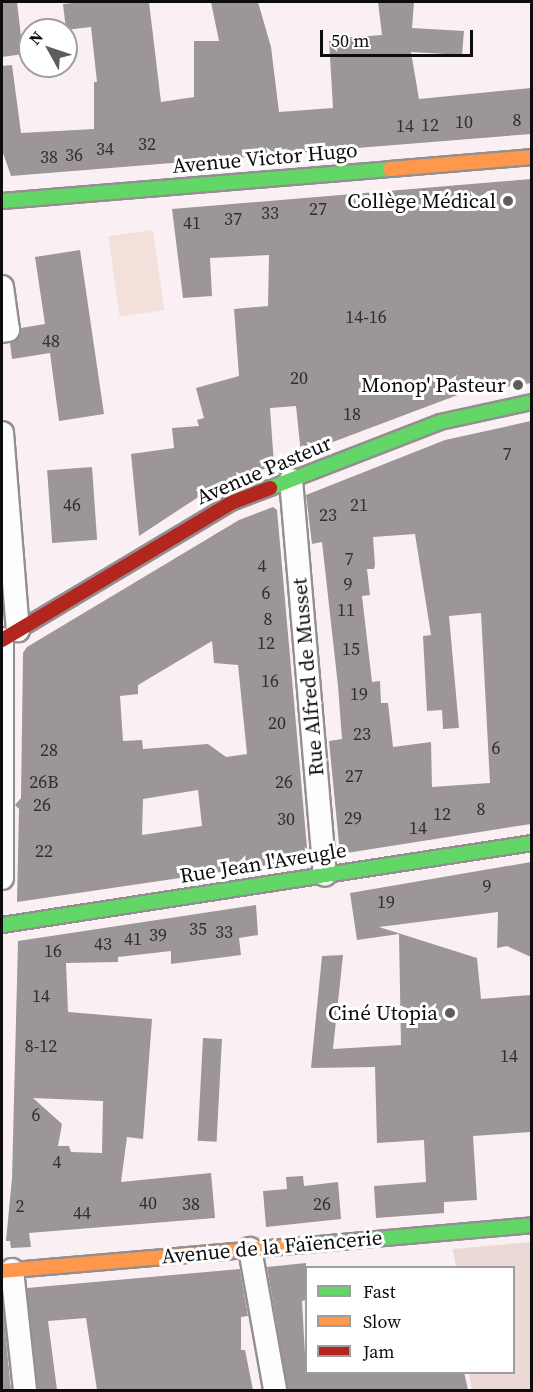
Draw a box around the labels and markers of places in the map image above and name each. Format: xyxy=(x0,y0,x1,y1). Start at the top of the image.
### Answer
place label: Collège Médical xyxy=(347,188,496,214)
marker: Collège Médical xyxy=(501,194,515,208)
place label: Monop' Pasteur xyxy=(361,372,506,398)
marker: Monop' Pasteur xyxy=(511,378,525,392)
place label: Ciné Utopia xyxy=(328,1000,438,1026)
marker: Ciné Utopia xyxy=(443,1006,457,1020)

